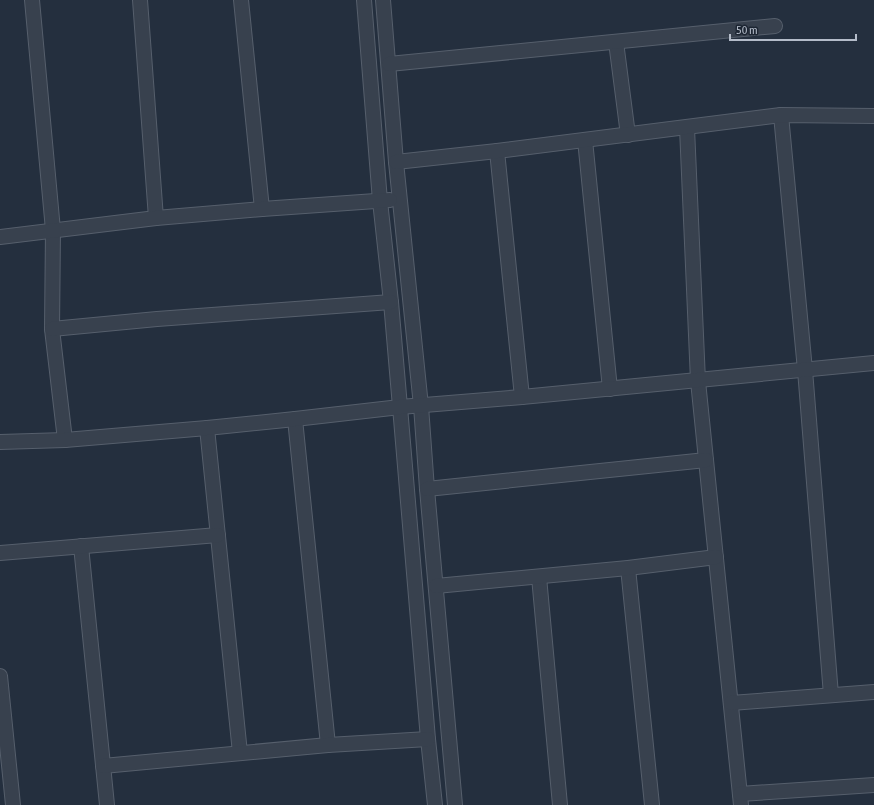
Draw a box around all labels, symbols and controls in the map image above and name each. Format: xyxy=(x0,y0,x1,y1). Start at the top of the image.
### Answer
scale bar xyxy=(730,16,856,42)
text: 50 m xyxy=(736,23,758,37)

